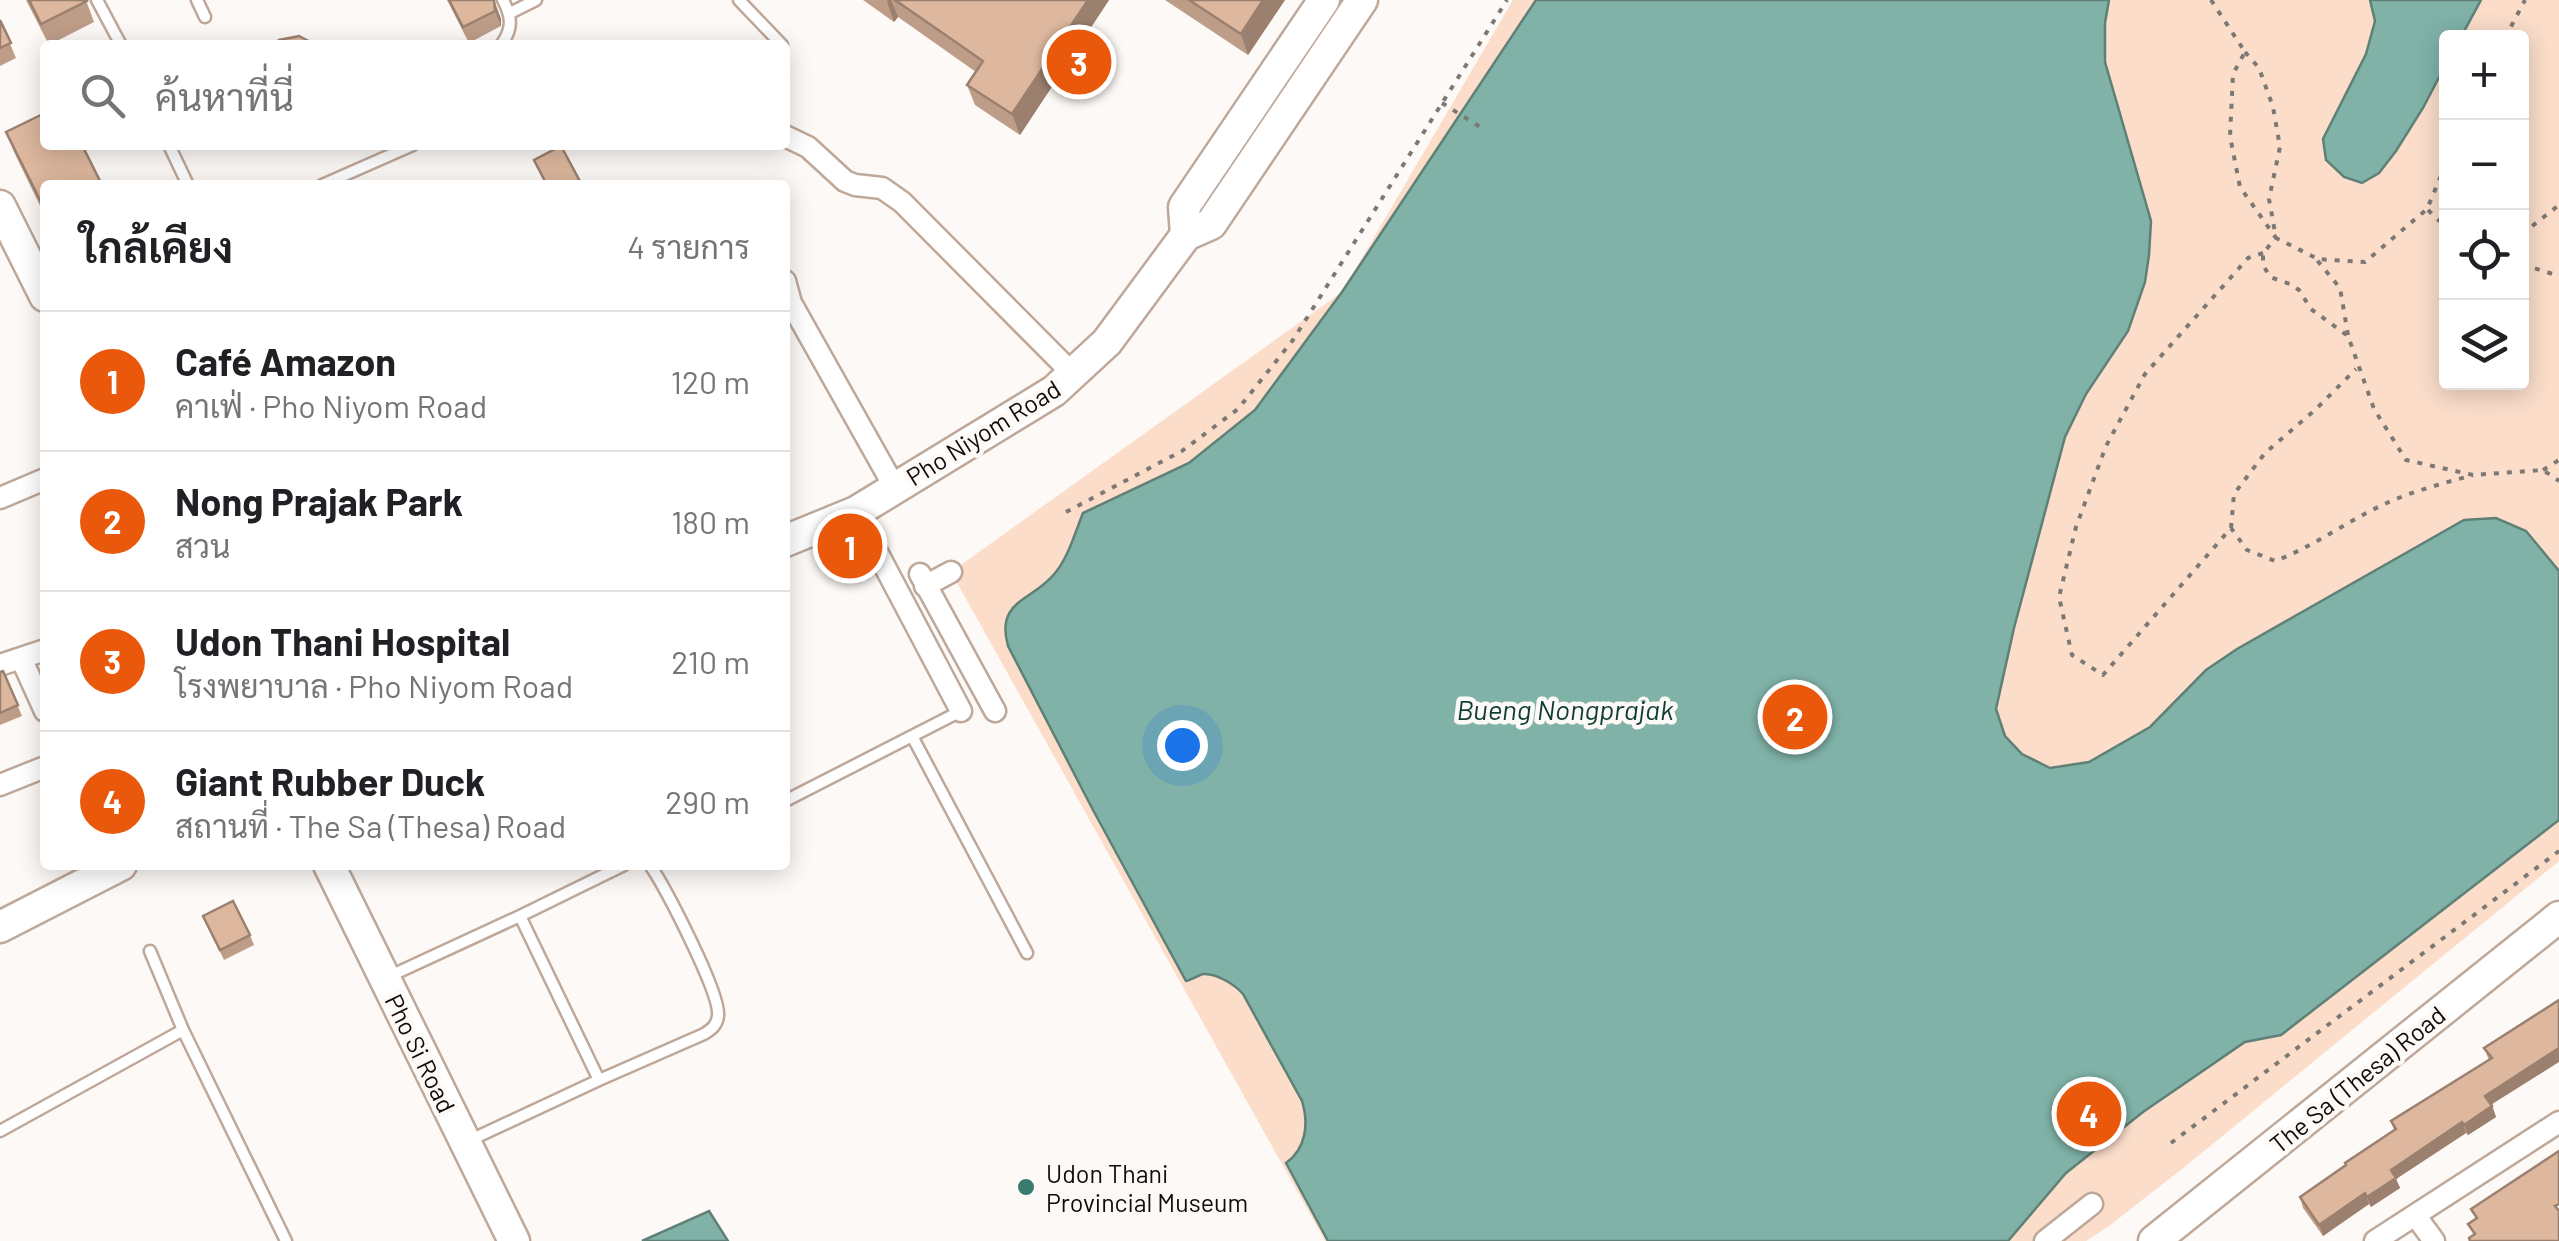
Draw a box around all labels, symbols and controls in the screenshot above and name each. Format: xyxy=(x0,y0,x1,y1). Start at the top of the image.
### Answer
pin: 3 xyxy=(1046,24,1112,100)
map controls xyxy=(2439,30,2529,390)
button: + xyxy=(2439,30,2529,120)
search box xyxy=(40,40,790,150)
icon: search xyxy=(75,68,130,123)
text: ค้นหาที่นี่ xyxy=(155,73,294,119)
button: − xyxy=(2439,120,2529,210)
button: locate xyxy=(2439,210,2529,300)
text: ใกล้เคียง xyxy=(80,221,233,271)
text: 4 รายการ xyxy=(627,227,750,265)
button: layers xyxy=(2439,300,2529,390)
text: Café Amazon xyxy=(175,338,396,384)
text: 1 xyxy=(107,362,118,400)
text: 120 m xyxy=(671,362,750,400)
street label: Pho Niyom Road xyxy=(901,373,1065,491)
text: คาเฟ่ · Pho Niyom Road xyxy=(175,386,487,424)
text: Nong Prajak Park xyxy=(175,478,463,524)
text: 2 xyxy=(104,502,121,540)
text: 180 m xyxy=(671,502,750,540)
pin: 1 xyxy=(818,508,882,584)
text: สวน xyxy=(175,526,230,564)
text: Udon Thani Hospital xyxy=(175,618,510,664)
text: 3 xyxy=(104,642,121,680)
text: 210 m xyxy=(671,642,750,680)
text: โรงพยาบาล · Pho Niyom Road xyxy=(175,666,573,704)
pin: 2 xyxy=(1762,680,1828,754)
water label: Bueng Nongprajak xyxy=(1456,692,1674,726)
your location xyxy=(1157,720,1208,771)
text: Giant Rubber Duck xyxy=(175,758,485,804)
text: 4 xyxy=(103,782,122,820)
text: 290 m xyxy=(665,782,750,820)
text: สถานที่ · The Sa (Thesa) Road xyxy=(175,806,566,844)
street label: Pho Si Road xyxy=(379,989,463,1117)
street label: The Sa (Thesa) Road xyxy=(2263,999,2451,1159)
pin: 4 xyxy=(2056,1076,2122,1152)
place label: Udon Thani Provincial Museum xyxy=(1046,1158,1248,1217)
marker: Udon Thani Provincial Museum xyxy=(1015,1176,1037,1198)

